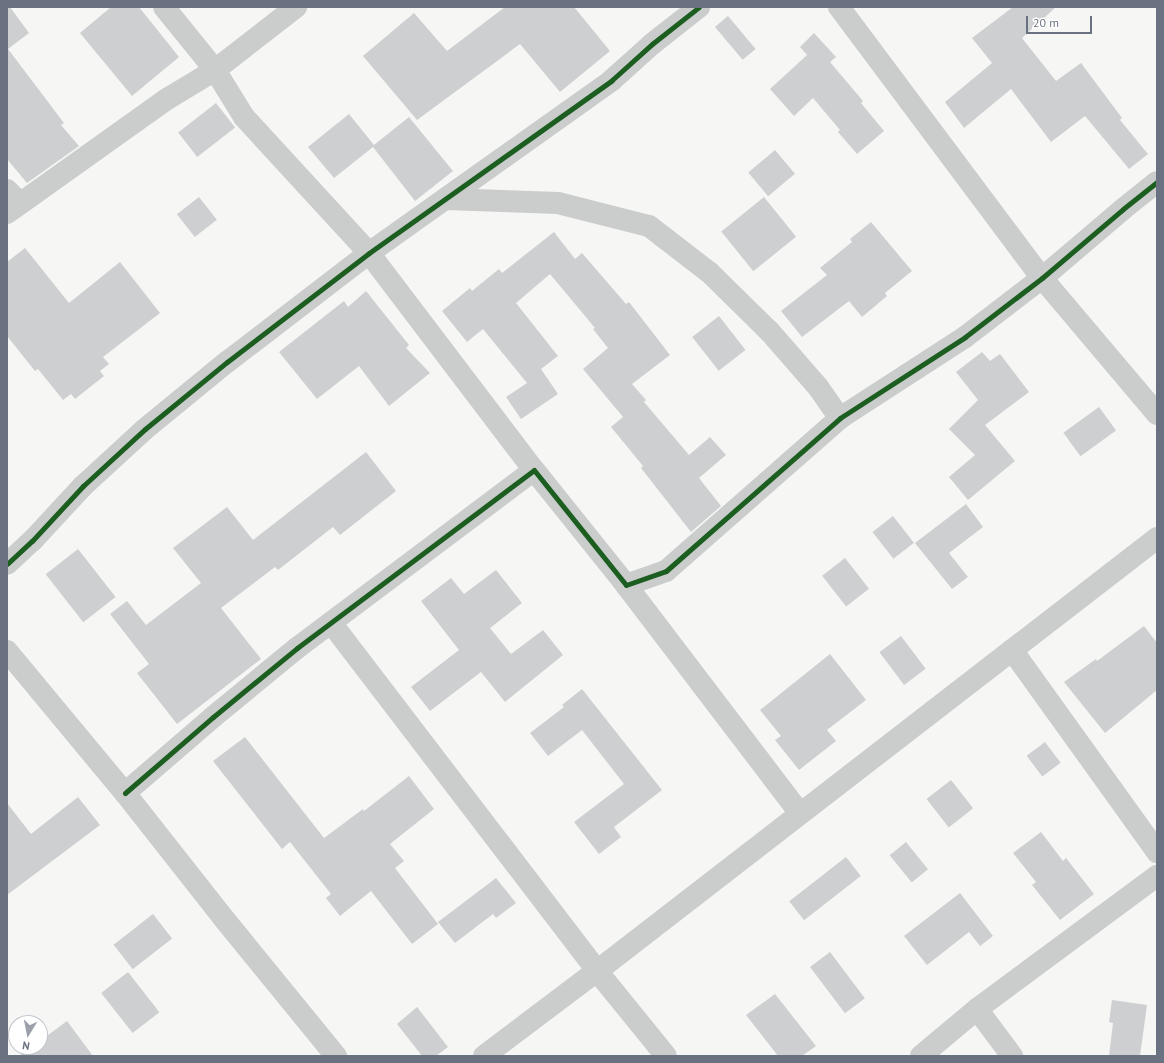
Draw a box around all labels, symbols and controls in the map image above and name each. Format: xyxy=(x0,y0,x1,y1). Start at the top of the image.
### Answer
scale bar xyxy=(1028,8,1094,34)
text: 20 m xyxy=(1033,15,1059,30)
north arrow xyxy=(8,1015,48,1055)
text: N xyxy=(21,1038,31,1053)

